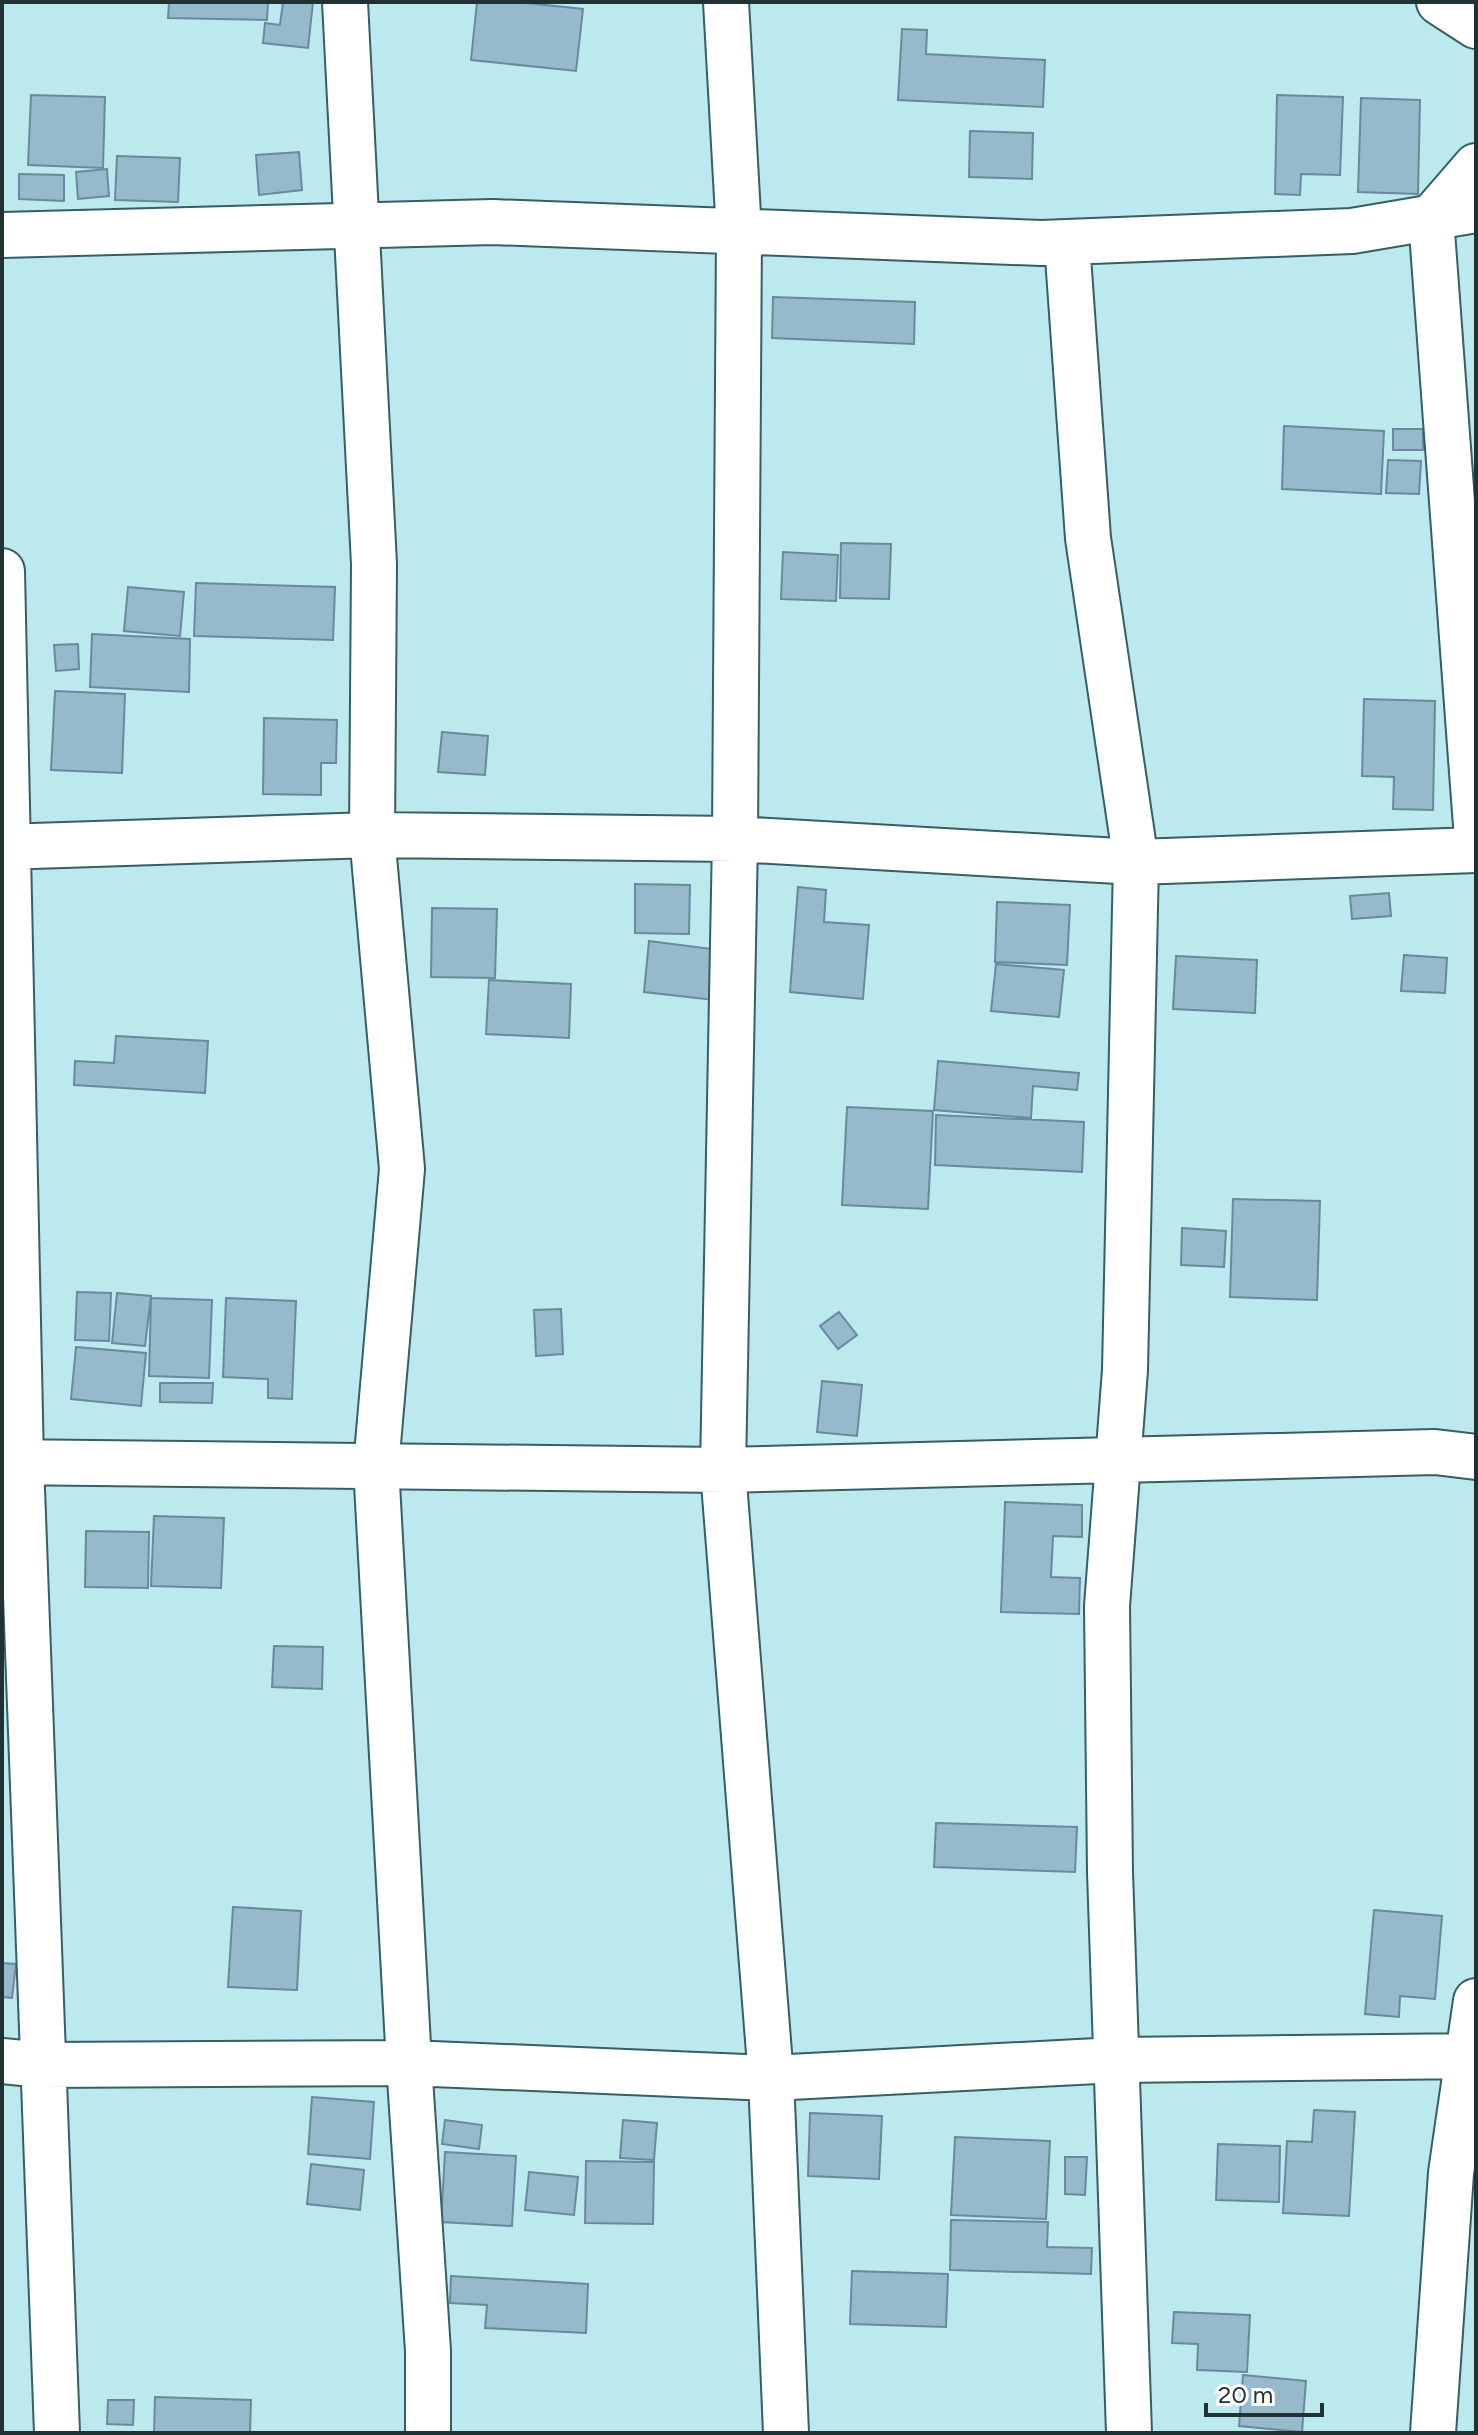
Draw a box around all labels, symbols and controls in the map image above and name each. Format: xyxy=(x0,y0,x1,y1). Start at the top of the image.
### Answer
scale bar xyxy=(1206,2367,1322,2417)
text: 20 m xyxy=(1218,2380,1273,2409)

